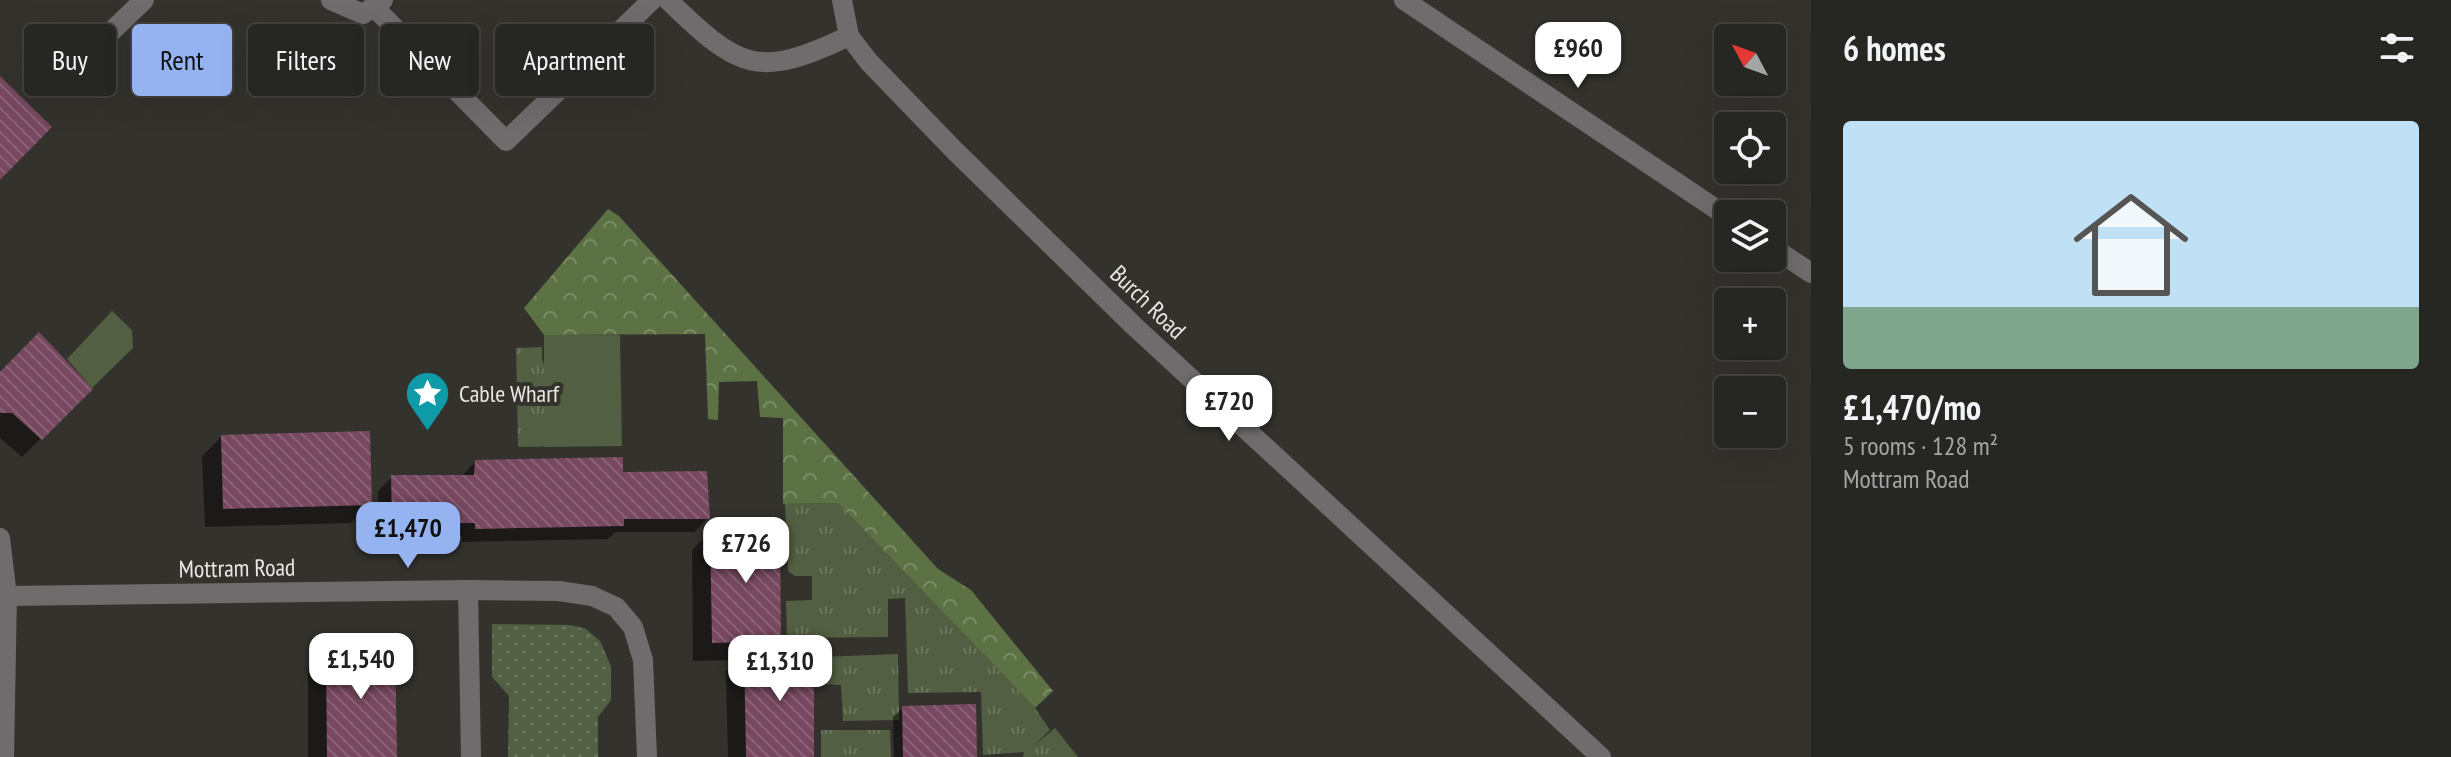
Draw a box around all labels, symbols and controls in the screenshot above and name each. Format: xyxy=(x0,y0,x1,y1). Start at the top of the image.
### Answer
pin: £960 xyxy=(1531,22,1625,90)
chip: Buy xyxy=(24,24,116,96)
chip: Rent xyxy=(132,24,232,96)
chip: Filters xyxy=(248,24,364,96)
chip: New xyxy=(380,24,479,96)
chip: Apartment xyxy=(495,24,654,96)
north arrow xyxy=(1714,24,1786,96)
map controls xyxy=(1714,24,1786,448)
text: 6 homes xyxy=(1843,26,1946,70)
icon: filters xyxy=(2375,26,2419,70)
text: £960 xyxy=(1553,31,1603,64)
button: locate xyxy=(1714,112,1786,184)
icon: home xyxy=(2059,173,2203,317)
button: layers xyxy=(1714,200,1786,272)
street label: Burch Road xyxy=(1104,258,1192,346)
button: + xyxy=(1714,288,1786,360)
place icon: Cable Wharf xyxy=(404,369,452,432)
pin: £720 xyxy=(1182,375,1276,443)
button: − xyxy=(1714,376,1786,448)
place label: Cable Wharf xyxy=(459,378,560,409)
text: £720 xyxy=(1204,384,1254,417)
text: £1,470/mo xyxy=(1843,385,1981,429)
text: 5 rooms · 128 m² xyxy=(1843,429,1998,462)
text: Mottram Road xyxy=(1843,462,1969,495)
pin: £1,470 xyxy=(343,502,473,570)
text: £1,470 xyxy=(374,511,442,544)
pin: £726 xyxy=(699,517,793,585)
text: £726 xyxy=(721,526,771,559)
street label: Mottram Road xyxy=(178,551,296,585)
pin: £1,540 xyxy=(296,633,426,701)
pin: £1,310 xyxy=(715,635,845,703)
text: £1,540 xyxy=(327,642,395,675)
text: £1,310 xyxy=(746,644,814,677)

